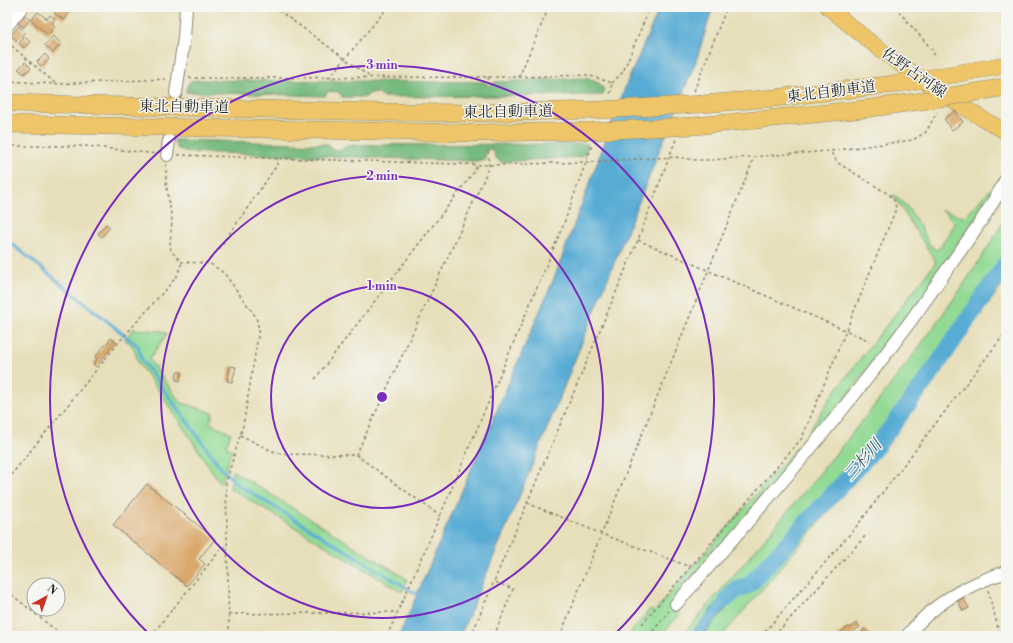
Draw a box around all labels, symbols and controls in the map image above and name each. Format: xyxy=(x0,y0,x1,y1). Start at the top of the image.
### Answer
street label: 佐野古河線 xyxy=(878,44,950,102)
text: 3 min xyxy=(366,58,398,73)
street label: 東北自動車道 xyxy=(785,77,877,107)
street label: 東北自動車道 xyxy=(139,97,229,117)
street label: 東北自動車道 xyxy=(463,102,553,122)
text: 2 min xyxy=(366,169,398,184)
text: 1 min xyxy=(367,279,398,294)
centre of rings xyxy=(375,390,389,404)
water label: 三杉川 xyxy=(840,434,888,485)
north arrow xyxy=(26,577,66,617)
text: N xyxy=(44,582,60,598)

